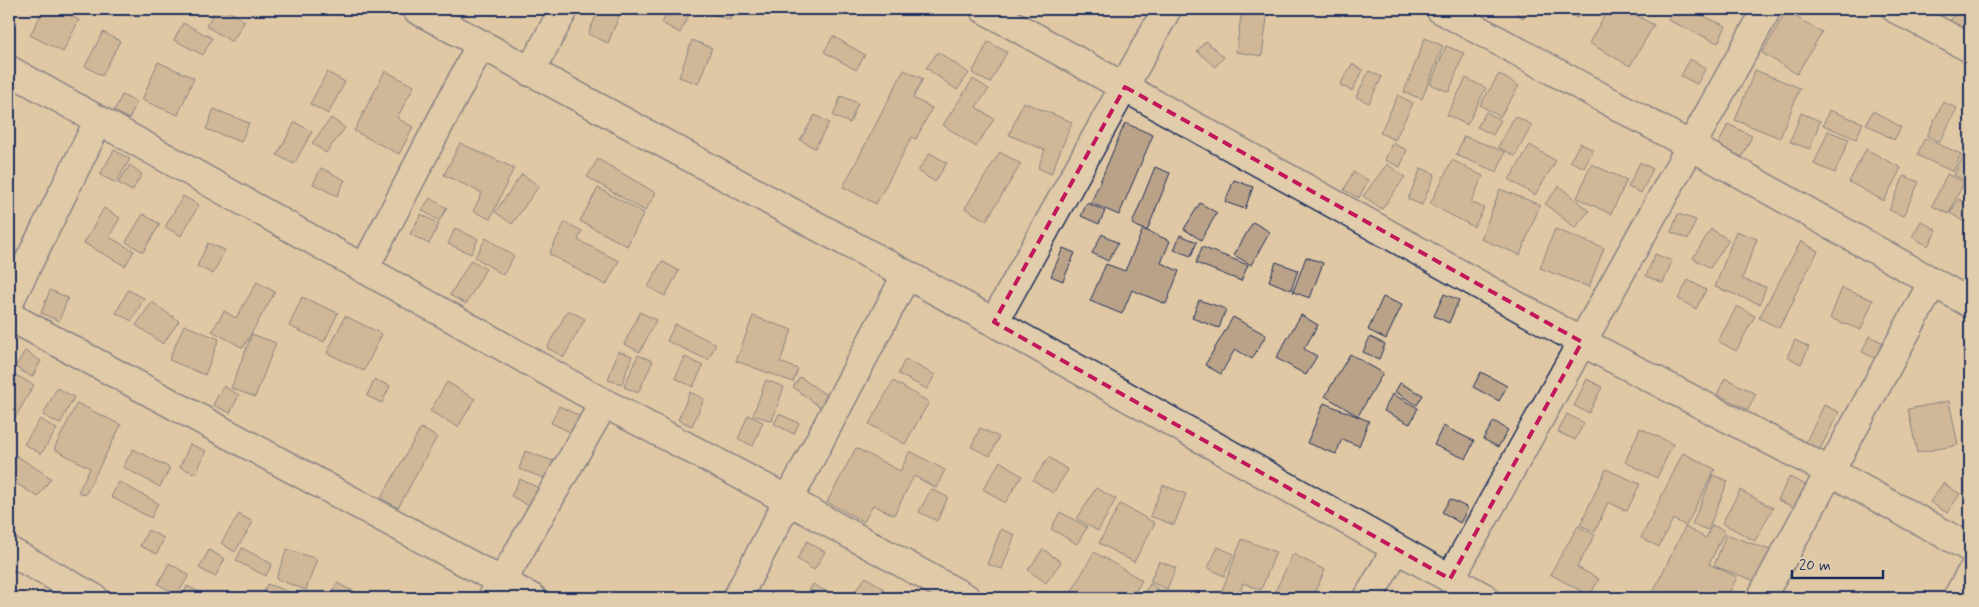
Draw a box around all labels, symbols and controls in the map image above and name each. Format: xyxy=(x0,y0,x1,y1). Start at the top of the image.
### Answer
scale bar xyxy=(1792,547,1883,579)
text: 20 m xyxy=(1799,556,1831,576)

